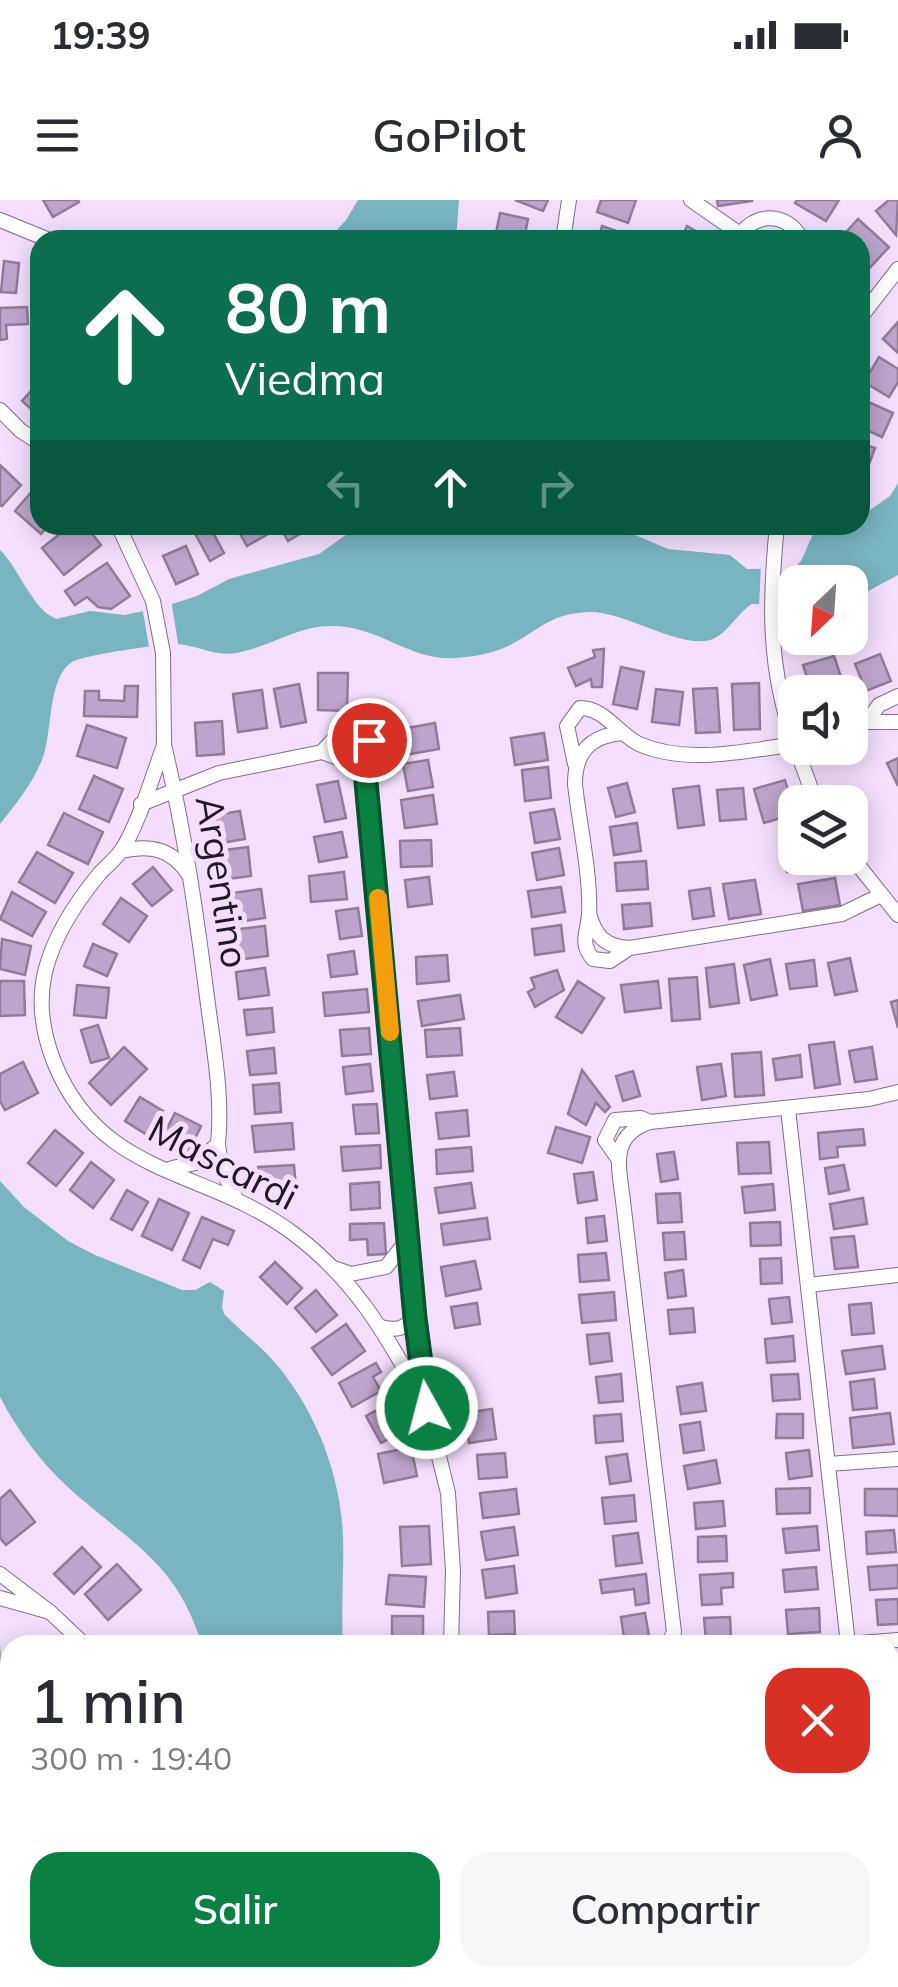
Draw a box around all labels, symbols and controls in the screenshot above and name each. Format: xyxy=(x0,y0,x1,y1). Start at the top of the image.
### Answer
text: 19:39 xyxy=(50,11,151,59)
text: GoPilot xyxy=(372,107,526,163)
icon: menu xyxy=(30,108,85,163)
icon: person xyxy=(813,108,868,163)
text: 80 m xyxy=(225,263,391,351)
icon: ahead xyxy=(60,270,190,400)
text: Viedma xyxy=(225,350,385,406)
icon: left xyxy=(318,460,373,515)
icon: ahead xyxy=(423,460,478,515)
icon: right xyxy=(528,460,583,515)
north arrow xyxy=(778,565,868,655)
map controls xyxy=(778,565,868,875)
button: sound xyxy=(778,675,868,765)
pin xyxy=(327,698,412,783)
icon: arrive xyxy=(342,713,397,768)
button: layers xyxy=(778,785,868,875)
street label: Argentino xyxy=(186,792,260,971)
street label: Mascardi xyxy=(141,1104,306,1220)
position arrow xyxy=(375,1356,479,1460)
text: 1 min xyxy=(30,1663,186,1738)
button: close xyxy=(765,1668,870,1773)
text: 300 m · 19:40 xyxy=(30,1738,232,1778)
button: Salir xyxy=(30,1852,440,1967)
button: Compartir xyxy=(460,1852,870,1967)

